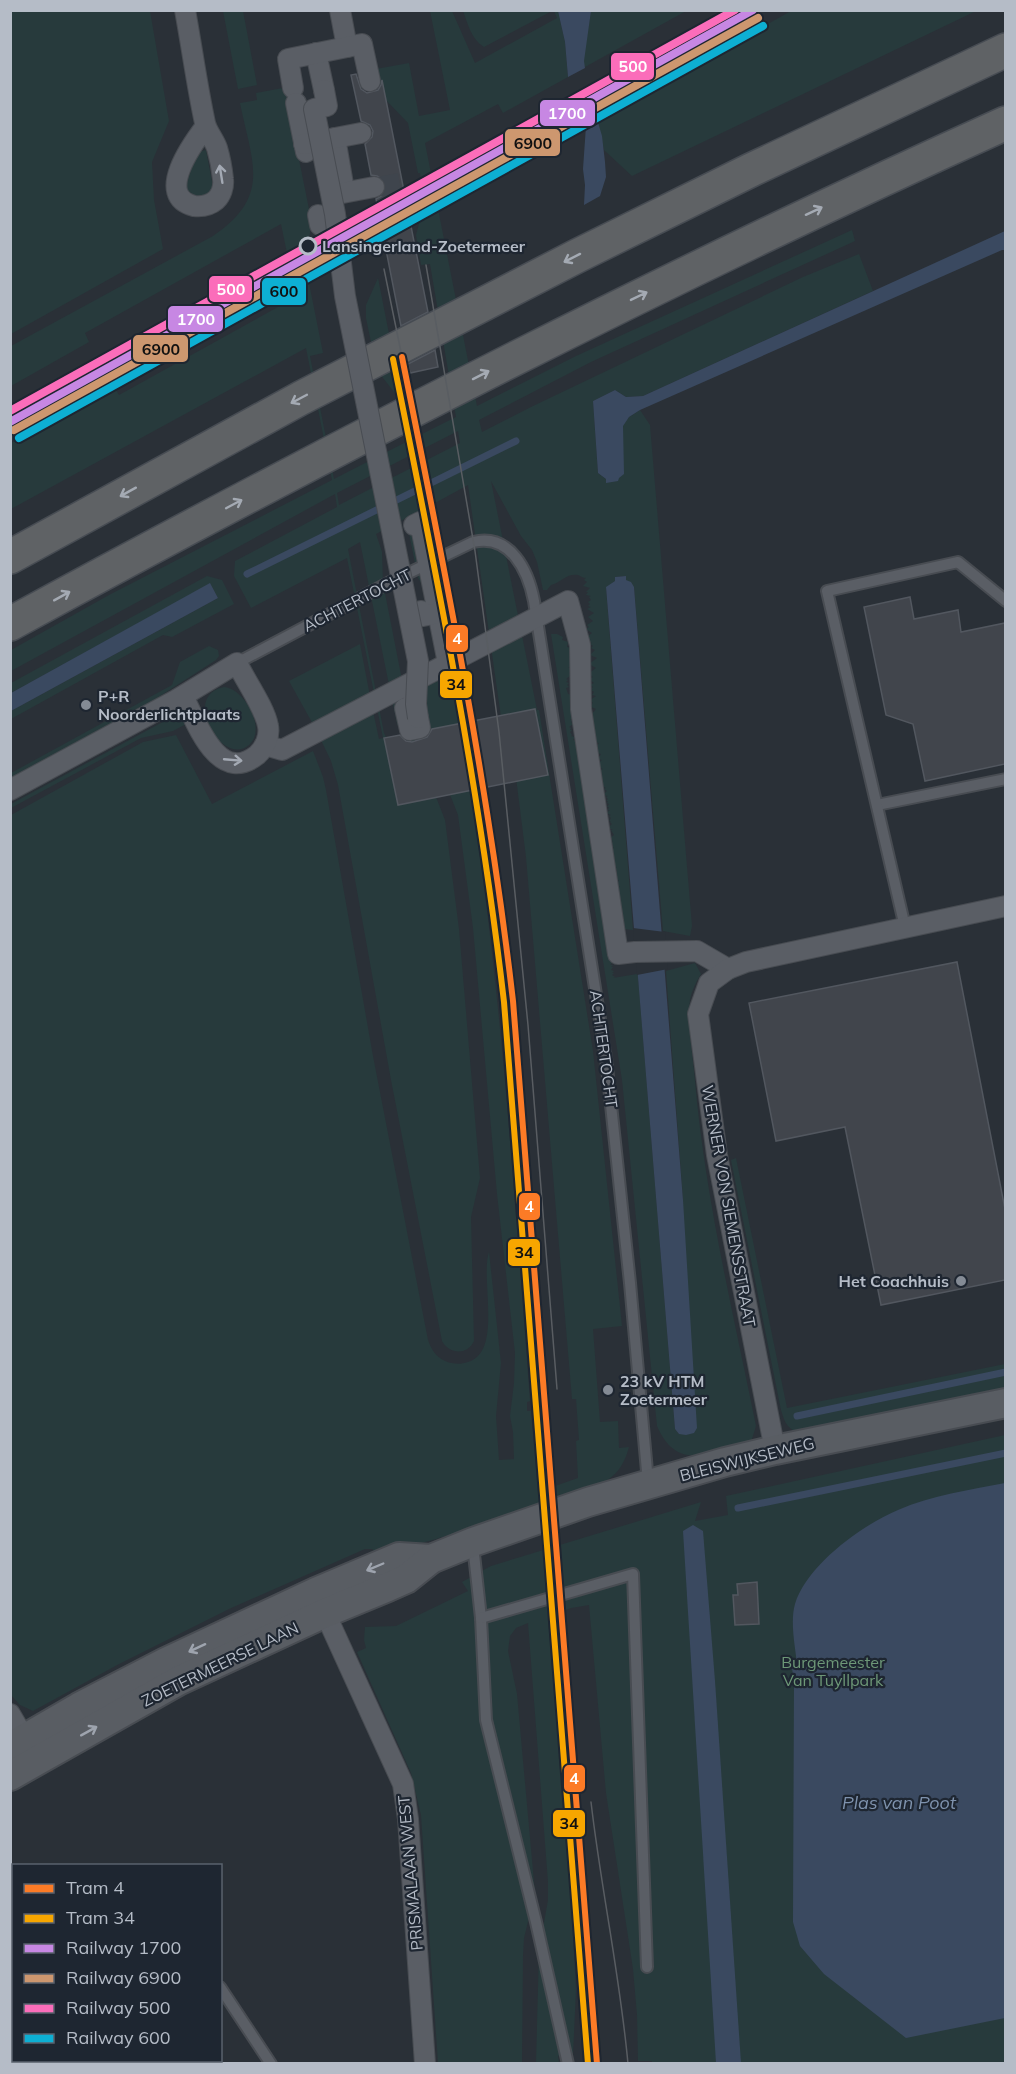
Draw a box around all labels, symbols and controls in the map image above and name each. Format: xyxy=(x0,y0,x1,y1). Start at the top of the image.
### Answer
line badge: 500 xyxy=(610,52,655,81)
text: 500 xyxy=(619,56,647,76)
line badge: 1700 xyxy=(539,99,596,127)
text: 1700 xyxy=(548,103,586,123)
line badge: 6900 xyxy=(504,128,561,157)
text: 6900 xyxy=(514,133,552,153)
one-way arrow xyxy=(216,165,227,185)
one-way arrow xyxy=(805,205,823,217)
place label: Lansingerland-Zoetermeer xyxy=(322,236,526,256)
marker: Lansingerland-Zoetermeer xyxy=(299,237,317,255)
one-way arrow xyxy=(564,253,582,264)
line badge: 500 xyxy=(208,275,253,303)
line badge: 600 xyxy=(261,277,307,306)
text: 500 xyxy=(217,279,245,299)
text: 600 xyxy=(270,281,298,301)
one-way arrow xyxy=(629,289,647,301)
line badge: 1700 xyxy=(167,305,224,333)
text: 1700 xyxy=(177,309,215,329)
line badge: 6900 xyxy=(132,334,189,363)
text: 6900 xyxy=(142,339,180,359)
one-way arrow xyxy=(472,369,489,381)
one-way arrow xyxy=(291,393,308,405)
one-way arrow xyxy=(120,486,137,498)
one-way arrow xyxy=(224,498,242,509)
street label: ACHTERTOCHT xyxy=(300,564,415,636)
one-way arrow xyxy=(53,590,70,602)
line badge: 4 xyxy=(445,624,469,653)
text: 4 xyxy=(452,628,462,648)
line badge: 34 xyxy=(439,670,473,699)
text: 34 xyxy=(446,674,466,694)
place label: P+R Noorderlichtplaats xyxy=(98,686,240,724)
marker: P+R Noorderlichtplaats xyxy=(79,698,93,712)
one-way arrow xyxy=(223,755,243,766)
street label: ACHTERTOCHT xyxy=(586,989,622,1110)
street label: WERNER VON SIEMENSSTRAAT xyxy=(698,1084,760,1329)
line badge: 4 xyxy=(518,1192,541,1221)
text: 4 xyxy=(524,1196,534,1216)
line badge: 34 xyxy=(507,1238,541,1267)
text: 34 xyxy=(514,1242,534,1262)
place label: Het Coachhuis xyxy=(839,1271,949,1291)
marker: Het Coachhuis xyxy=(954,1274,968,1288)
place label: 23 kV HTM Zoetermeer xyxy=(620,1371,708,1409)
marker: 23 kV HTM Zoetermeer xyxy=(601,1383,615,1397)
street label: BLEISWIJKSEWEG xyxy=(678,1433,816,1485)
one-way arrow xyxy=(366,1561,384,1573)
street label: ZOETERMEERSE LAAN xyxy=(138,1617,302,1711)
one-way arrow xyxy=(189,1642,207,1654)
park label: Burgemeester Van Tuyllpark xyxy=(781,1652,885,1690)
one-way arrow xyxy=(80,1725,97,1737)
line badge: 4 xyxy=(563,1764,586,1793)
text: 4 xyxy=(569,1768,579,1788)
water label: Plas van Poot xyxy=(842,1791,957,1814)
street label: PRISMALAAN WEST xyxy=(393,1794,427,1951)
line badge: 34 xyxy=(552,1809,586,1838)
text: 34 xyxy=(559,1813,579,1833)
legend xyxy=(12,1864,222,2062)
text: Tram 4 xyxy=(66,1876,124,1899)
text: Tram 34 xyxy=(66,1906,135,1929)
text: Railway 1700 xyxy=(66,1936,181,1959)
text: Railway 6900 xyxy=(66,1966,181,1989)
text: Railway 500 xyxy=(66,1996,171,2019)
text: Railway 600 xyxy=(66,2026,171,2049)

